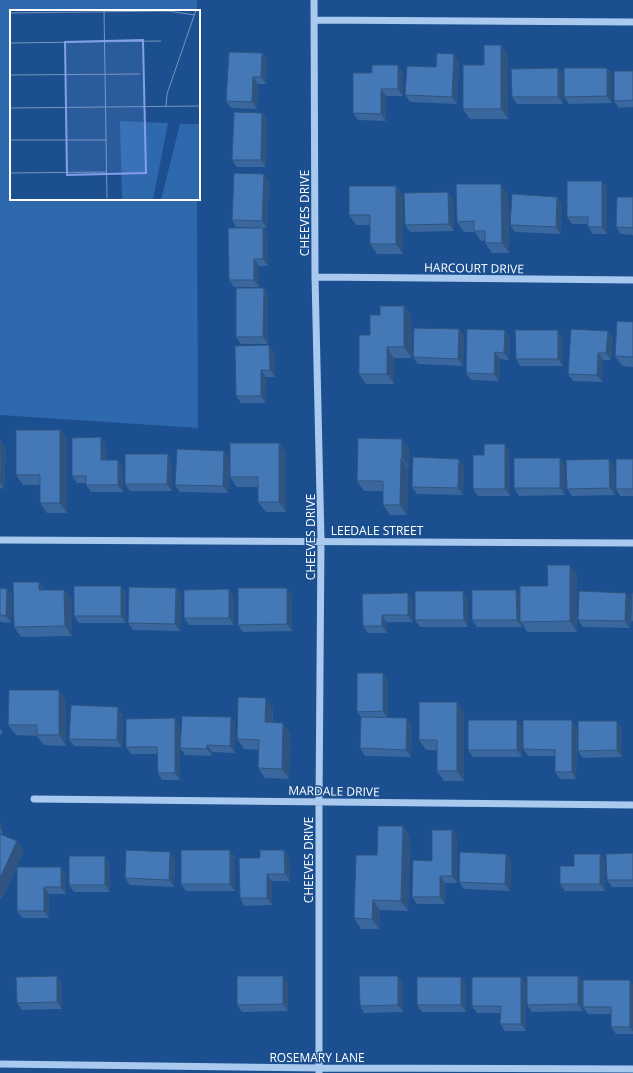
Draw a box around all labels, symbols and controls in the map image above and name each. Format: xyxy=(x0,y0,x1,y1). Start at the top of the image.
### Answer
inset map xyxy=(10,10,200,200)
street label: CHEEVES DRIVE xyxy=(296,170,313,256)
street label: HARCOURT DRIVE xyxy=(424,259,524,277)
street label: CHEEVES DRIVE xyxy=(302,494,319,580)
street label: LEEDALE STREET xyxy=(331,522,424,539)
street label: MARDALE DRIVE xyxy=(288,782,380,800)
street label: CHEEVES DRIVE xyxy=(300,817,317,903)
street label: ROSEMARY LANE xyxy=(269,1049,365,1066)

